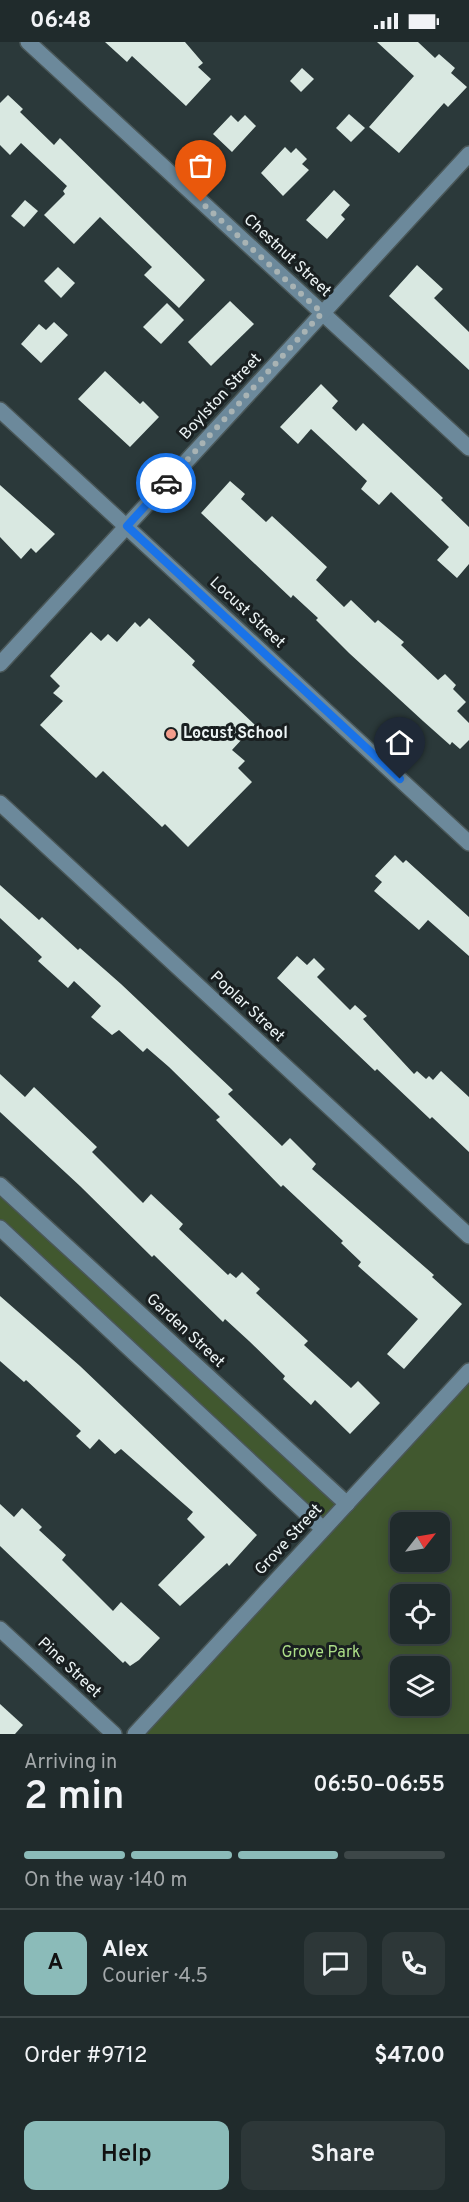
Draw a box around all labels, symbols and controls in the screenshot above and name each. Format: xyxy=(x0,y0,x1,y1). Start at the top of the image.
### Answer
text: 06:48 xyxy=(30,8,91,35)
pin xyxy=(175,140,226,202)
icon: bag xyxy=(184,149,217,182)
street label: Chestnut Street xyxy=(239,210,335,302)
street label: Boylston Street xyxy=(176,350,266,444)
courier xyxy=(136,453,196,513)
icon: car xyxy=(150,467,183,500)
street label: Locust Street xyxy=(205,573,289,653)
pin xyxy=(374,717,425,779)
place label: Locust School xyxy=(183,724,288,744)
icon: home xyxy=(383,726,416,759)
marker: Locust School xyxy=(164,727,178,741)
street label: Poplar Street xyxy=(205,967,289,1047)
street label: Garden Street xyxy=(142,1290,228,1372)
street label: Grove Street xyxy=(251,1500,327,1580)
north arrow xyxy=(390,1512,450,1572)
map controls xyxy=(390,1512,450,1716)
button: locate xyxy=(390,1584,450,1644)
street label: Pine Street xyxy=(33,1633,105,1703)
park label: Grove Park xyxy=(281,1643,361,1663)
button: layers xyxy=(390,1656,450,1716)
text: Arriving in xyxy=(24,1750,117,1776)
text: 06:50–06:55 xyxy=(313,1772,445,1799)
text: 2 min xyxy=(24,1774,125,1823)
text: On the way · 140 m xyxy=(24,1868,187,1894)
button: chat xyxy=(304,1932,367,1995)
button: phone xyxy=(382,1932,445,1995)
text: Alex xyxy=(102,1937,149,1964)
text: A xyxy=(48,1950,63,1977)
text: Courier · 4.5 xyxy=(102,1964,208,1990)
text: Order #9712 xyxy=(24,2043,147,2070)
text: $47.00 xyxy=(374,2043,445,2070)
button: Help xyxy=(24,2121,229,2190)
button: Share xyxy=(241,2121,445,2190)

